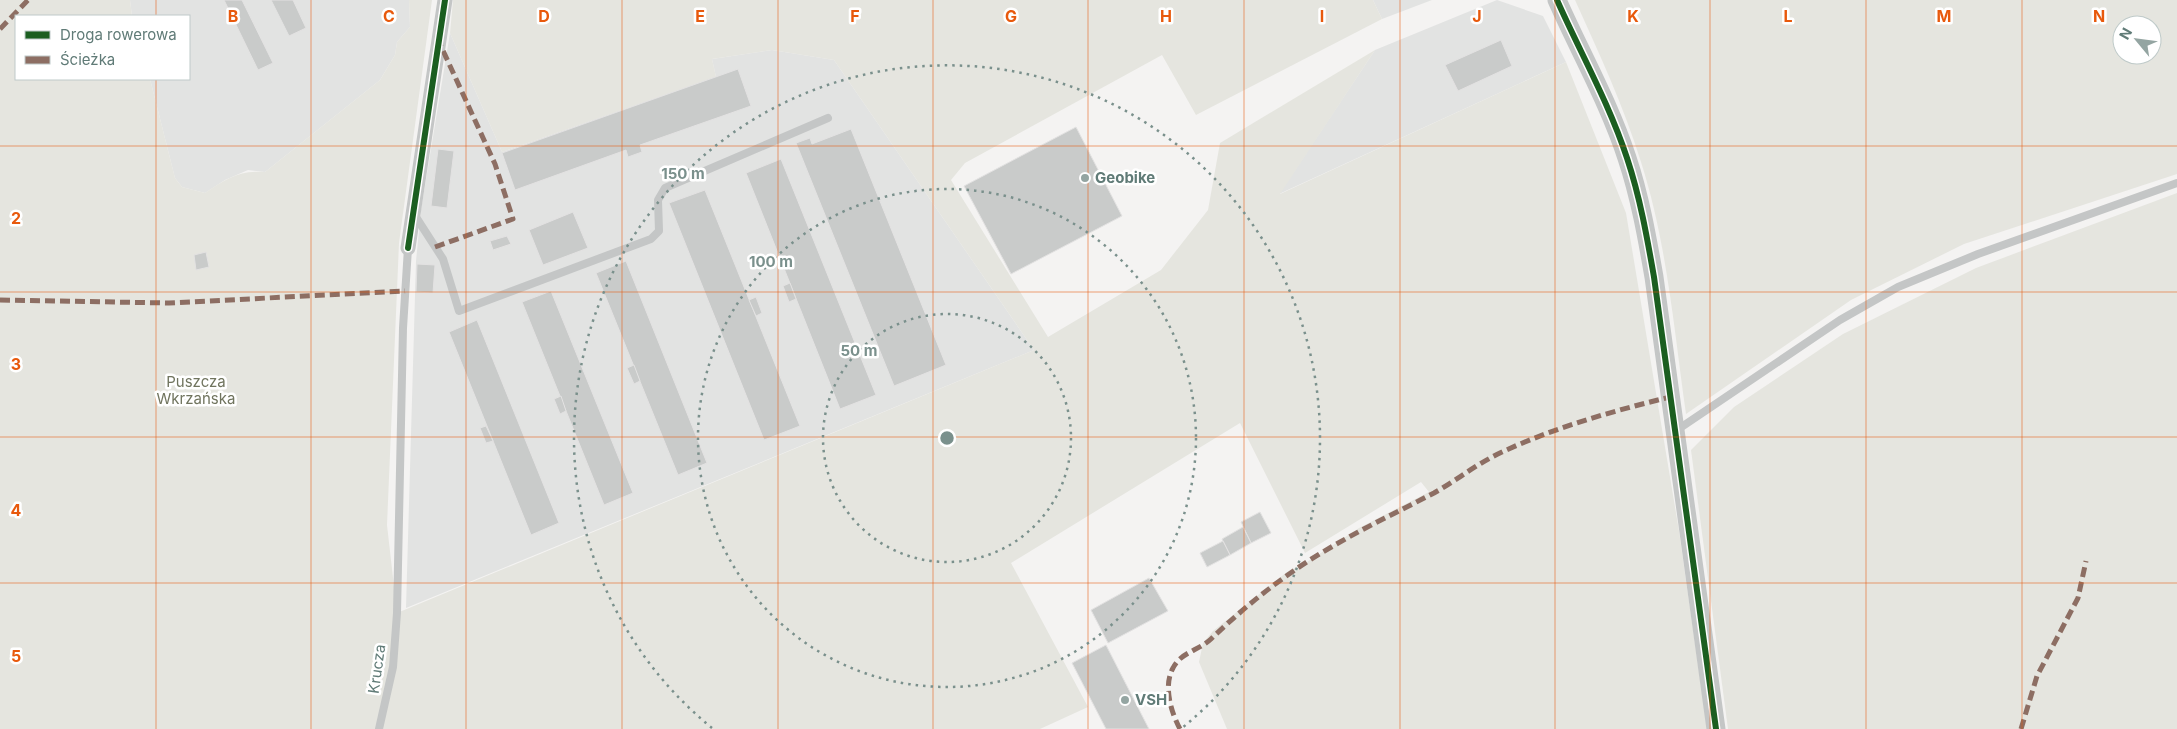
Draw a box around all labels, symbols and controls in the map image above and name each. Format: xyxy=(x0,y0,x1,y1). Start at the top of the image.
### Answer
text: B xyxy=(228,6,238,26)
text: C xyxy=(383,6,395,26)
text: D xyxy=(538,6,550,26)
text: E xyxy=(695,6,705,26)
text: F xyxy=(850,6,860,26)
text: G xyxy=(1005,6,1017,26)
text: H xyxy=(1160,6,1172,26)
text: I xyxy=(1320,6,1324,26)
text: J xyxy=(1472,6,1482,26)
text: K xyxy=(1627,6,1639,26)
text: L xyxy=(1783,6,1793,26)
text: M xyxy=(1937,6,1951,26)
text: N xyxy=(2093,6,2105,26)
legend xyxy=(15,15,190,80)
north arrow xyxy=(2112,15,2162,65)
text: Droga rowerowa xyxy=(60,25,177,44)
text: N xyxy=(2115,25,2135,42)
text: Ścieżka xyxy=(60,50,115,69)
text: 150 m xyxy=(661,164,705,183)
place label: Geobike xyxy=(1095,168,1155,187)
marker: Geobike xyxy=(1079,172,1091,184)
text: 2 xyxy=(11,208,21,228)
text: 100 m xyxy=(749,252,793,271)
text: 50 m xyxy=(841,341,877,360)
text: 3 xyxy=(11,354,21,374)
park label: Puszcza Wkrzańska xyxy=(157,372,235,408)
centre of rings xyxy=(938,429,956,447)
text: 4 xyxy=(11,500,22,520)
street label: Krucza xyxy=(364,643,389,695)
text: 5 xyxy=(11,646,21,666)
place label: VSH xyxy=(1135,690,1167,709)
marker: VSH xyxy=(1119,694,1131,706)

